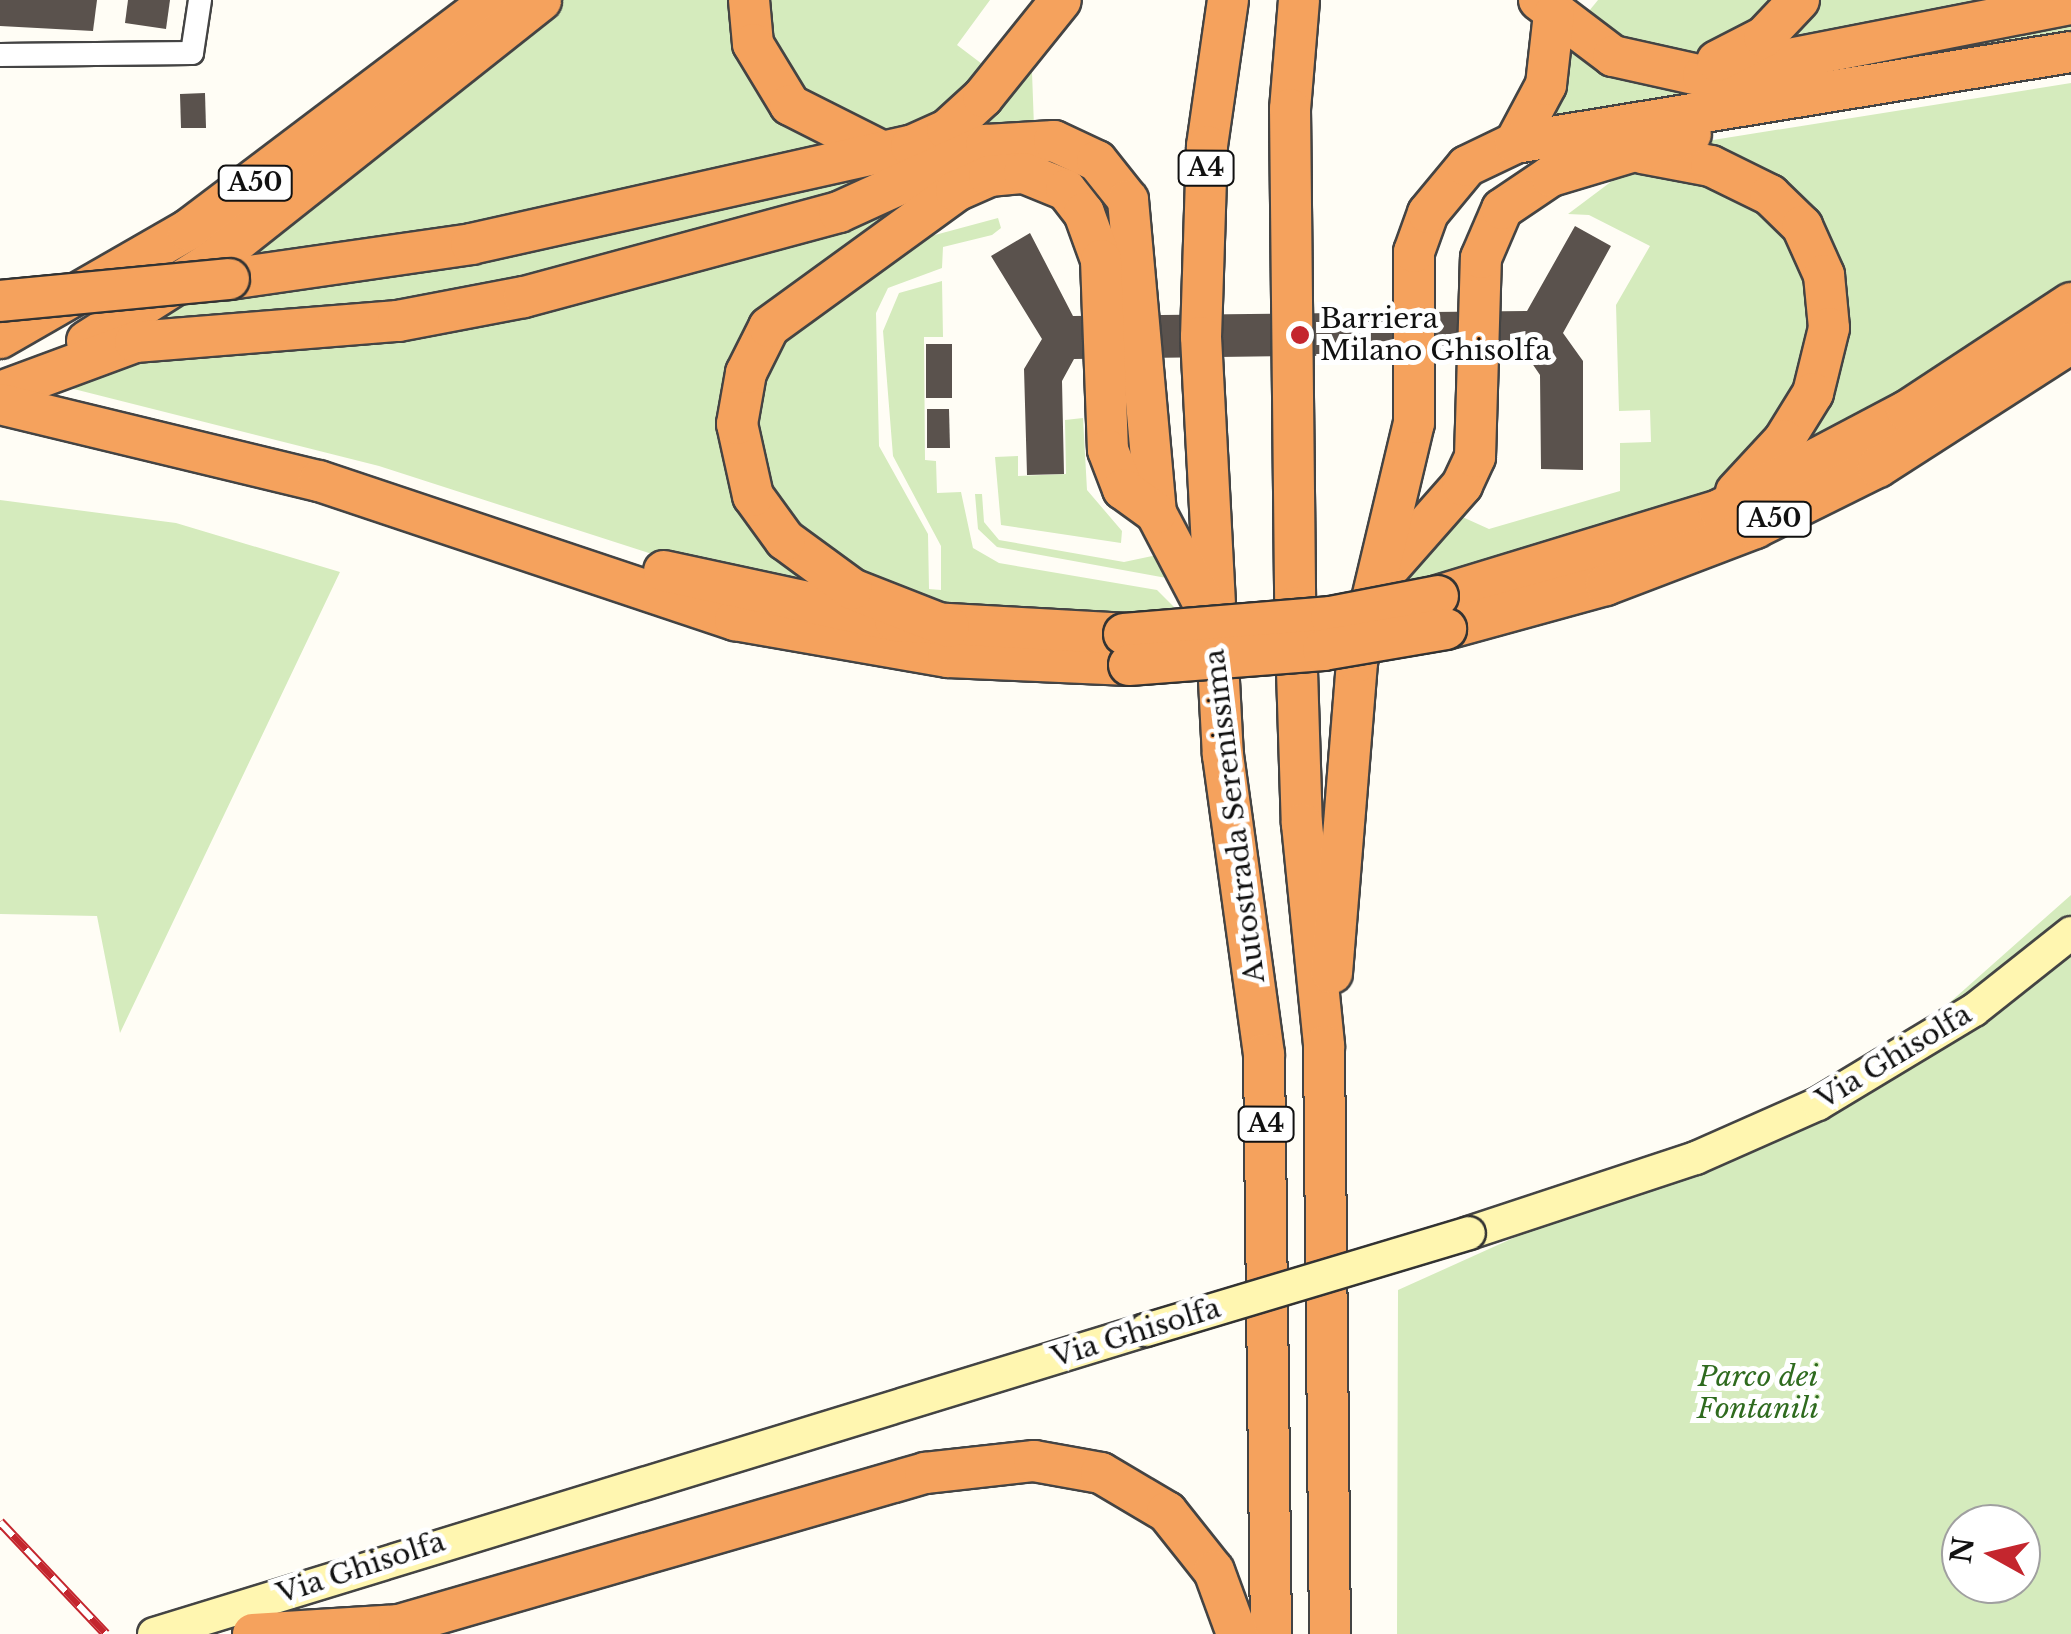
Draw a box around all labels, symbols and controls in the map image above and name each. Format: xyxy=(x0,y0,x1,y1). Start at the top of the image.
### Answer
road number: A4 xyxy=(1176,148,1236,188)
road number: A50 xyxy=(218,163,292,203)
place label: Barriera Milano Ghisolfa xyxy=(1320,302,1551,368)
marker: Barriera Milano Ghisolfa xyxy=(1289,324,1311,346)
road number: A50 xyxy=(1736,499,1812,539)
street label: Autostrada Serenissima xyxy=(1198,647,1272,985)
street label: Via Ghisolfa xyxy=(1810,997,1978,1117)
road number: A4 xyxy=(1236,1104,1296,1144)
street label: Via Ghisolfa xyxy=(1047,1291,1225,1375)
park label: Parco dei Fontanili xyxy=(1697,1360,1819,1426)
north arrow xyxy=(1941,1504,2041,1604)
street label: Via Ghisolfa xyxy=(273,1525,449,1611)
text: N xyxy=(1944,1535,1982,1566)

